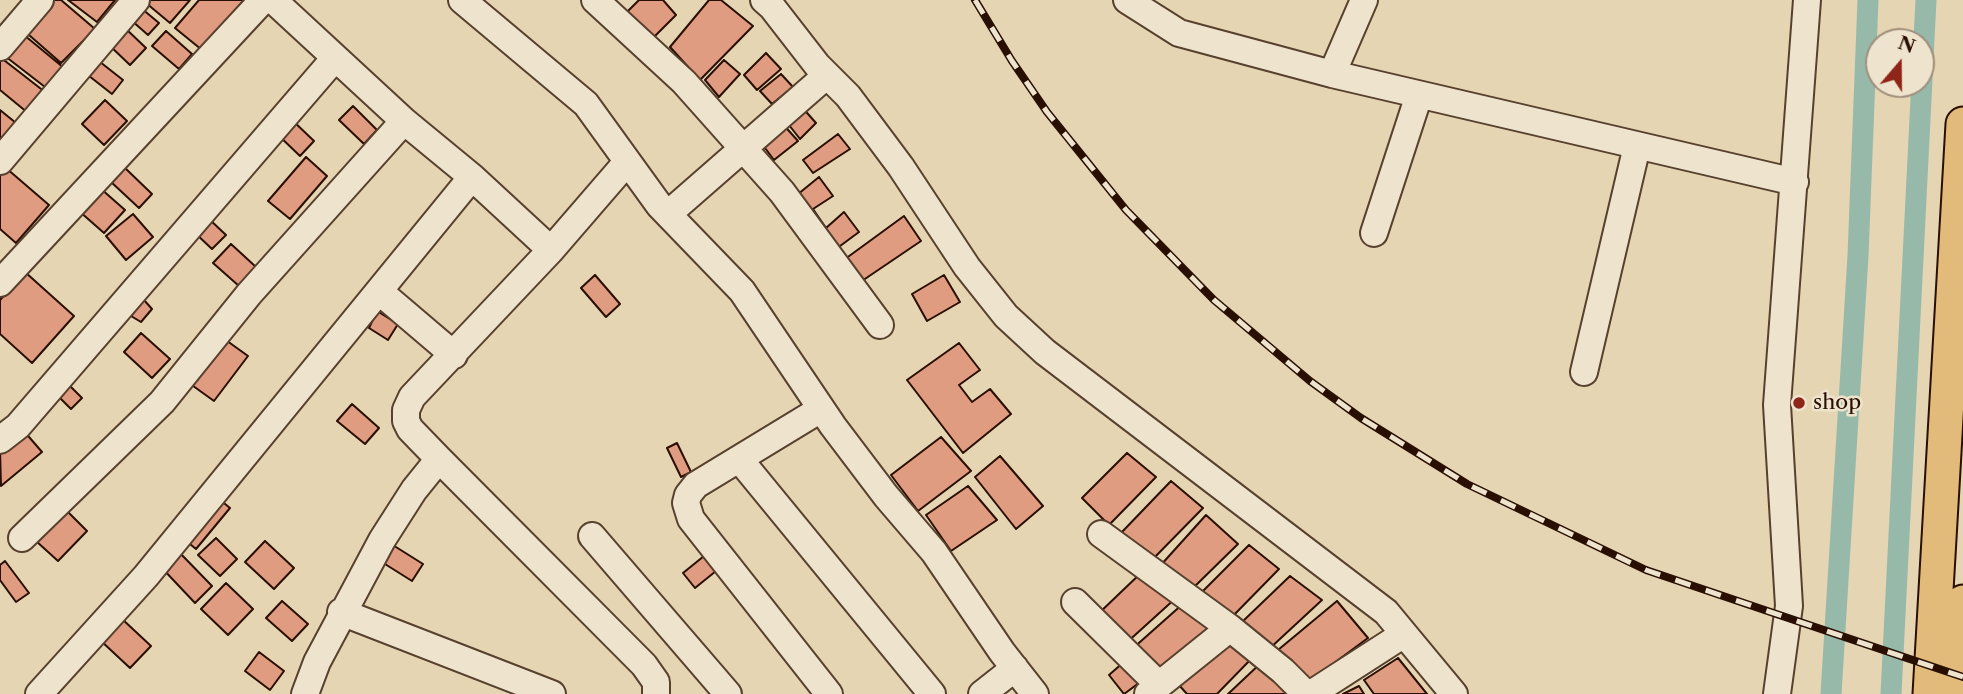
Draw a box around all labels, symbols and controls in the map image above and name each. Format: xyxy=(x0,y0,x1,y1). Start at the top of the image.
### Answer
north arrow xyxy=(1865,28,1935,98)
text: N xyxy=(1895,31,1918,58)
place label: shop xyxy=(1813,390,1861,416)
marker: shop xyxy=(1791,395,1807,411)

